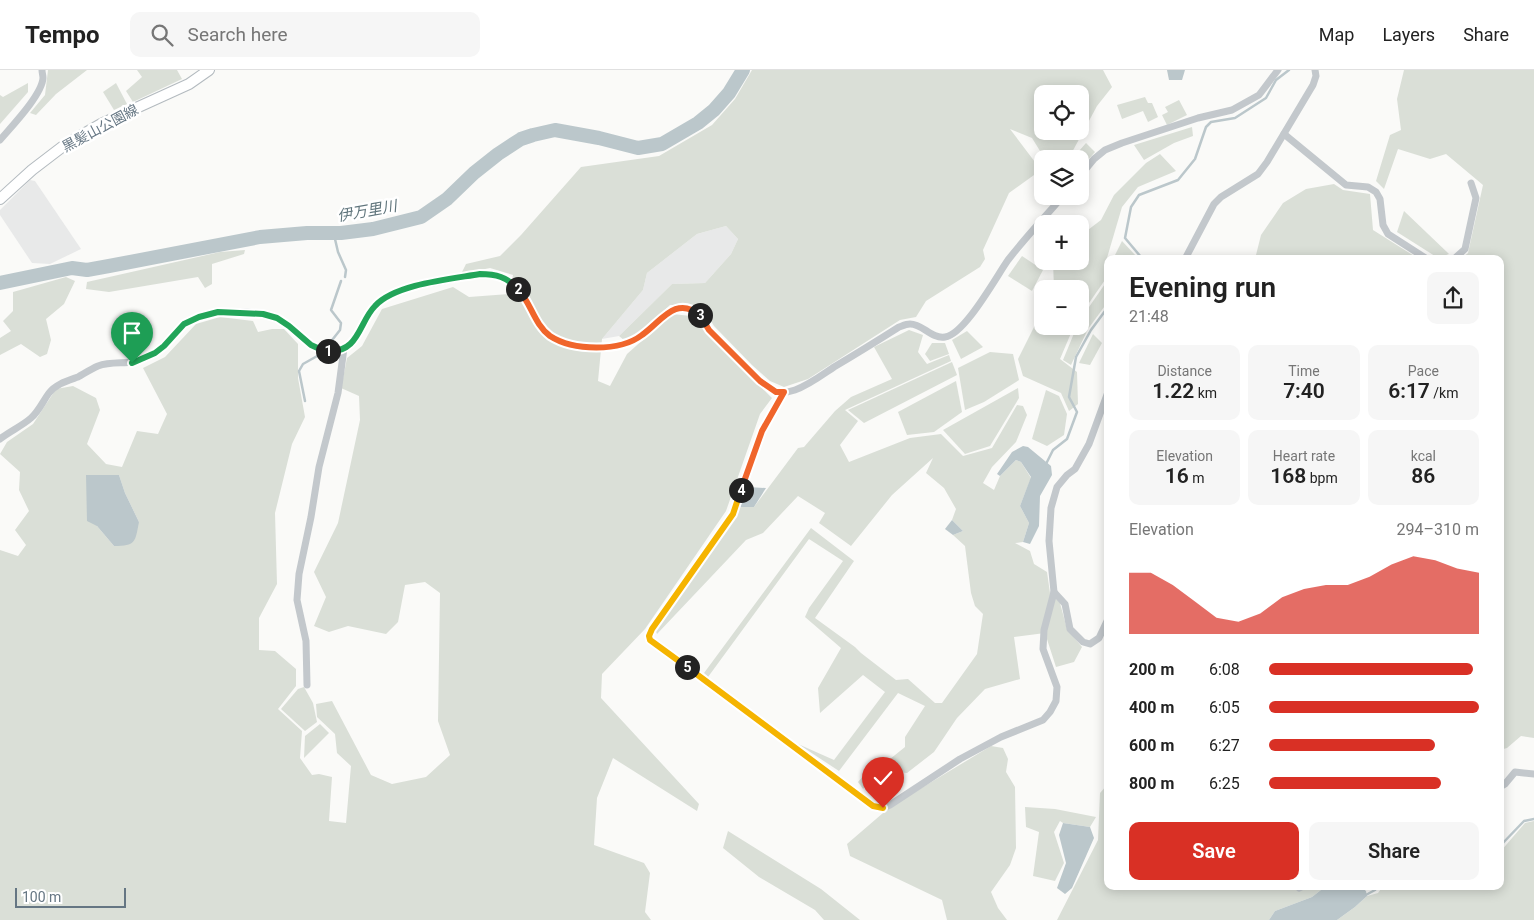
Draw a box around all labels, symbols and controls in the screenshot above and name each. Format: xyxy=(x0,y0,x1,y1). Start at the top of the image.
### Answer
search box xyxy=(130,12,480,57)
text: Tempo xyxy=(25,21,100,49)
icon: search xyxy=(148,21,176,49)
text: Search here xyxy=(188,23,288,46)
text: Map xyxy=(1319,24,1354,45)
text: Layers xyxy=(1382,24,1435,45)
text: Share xyxy=(1463,24,1509,45)
map controls xyxy=(1034,85,1089,335)
button: locate xyxy=(1034,85,1089,140)
street label: 黒髪山公園線 xyxy=(59,101,141,155)
button: layers xyxy=(1034,150,1089,205)
water label: 伊万里川 xyxy=(336,197,400,225)
button: + xyxy=(1034,215,1089,270)
text: Evening run xyxy=(1129,271,1276,304)
button: share xyxy=(1427,272,1479,324)
pin: 2 xyxy=(506,276,530,302)
button: − xyxy=(1034,280,1089,335)
text: 2 xyxy=(514,281,523,297)
pin: 3 xyxy=(688,302,712,328)
text: 3 xyxy=(696,307,705,323)
text: 21:48 xyxy=(1129,307,1169,326)
pin xyxy=(111,312,153,363)
icon: arrive xyxy=(118,319,146,347)
pin: 1 xyxy=(316,338,340,364)
text: 1 xyxy=(324,343,333,359)
text: Distance xyxy=(1157,363,1212,379)
text: Time xyxy=(1288,363,1320,379)
text: Pace xyxy=(1408,363,1439,379)
text: 1.22 xyxy=(1152,379,1194,403)
text: 7:40 xyxy=(1283,379,1325,403)
text: 6:17 xyxy=(1388,379,1430,403)
text: km xyxy=(1194,385,1217,401)
text: /km xyxy=(1430,385,1459,401)
text: Elevation xyxy=(1156,448,1213,464)
text: Heart rate xyxy=(1273,448,1335,464)
text: kcal xyxy=(1411,448,1436,464)
text: 16 xyxy=(1165,464,1189,488)
text: 168 xyxy=(1270,464,1306,488)
text: 86 xyxy=(1411,464,1435,488)
text: m xyxy=(1189,470,1205,486)
text: bpm xyxy=(1306,470,1338,486)
pin: 4 xyxy=(728,478,754,502)
text: 4 xyxy=(737,482,746,498)
text: Elevation xyxy=(1129,520,1194,539)
text: 294–310 m xyxy=(1397,520,1479,539)
pin: 5 xyxy=(674,654,700,680)
text: 5 xyxy=(683,659,692,675)
text: 200 m xyxy=(1129,660,1174,679)
text: 6:08 xyxy=(1209,660,1240,679)
text: 400 m xyxy=(1129,698,1174,717)
text: 6:05 xyxy=(1209,698,1240,717)
text: 600 m xyxy=(1129,736,1174,755)
text: 6:27 xyxy=(1209,736,1240,755)
pin xyxy=(862,757,904,808)
icon: check xyxy=(869,764,897,792)
text: 800 m xyxy=(1129,774,1174,793)
text: 6:25 xyxy=(1209,774,1240,793)
button: Save xyxy=(1129,822,1299,880)
button: Share xyxy=(1309,822,1479,880)
scale bar xyxy=(15,885,126,908)
text: 100 m xyxy=(22,889,61,905)

